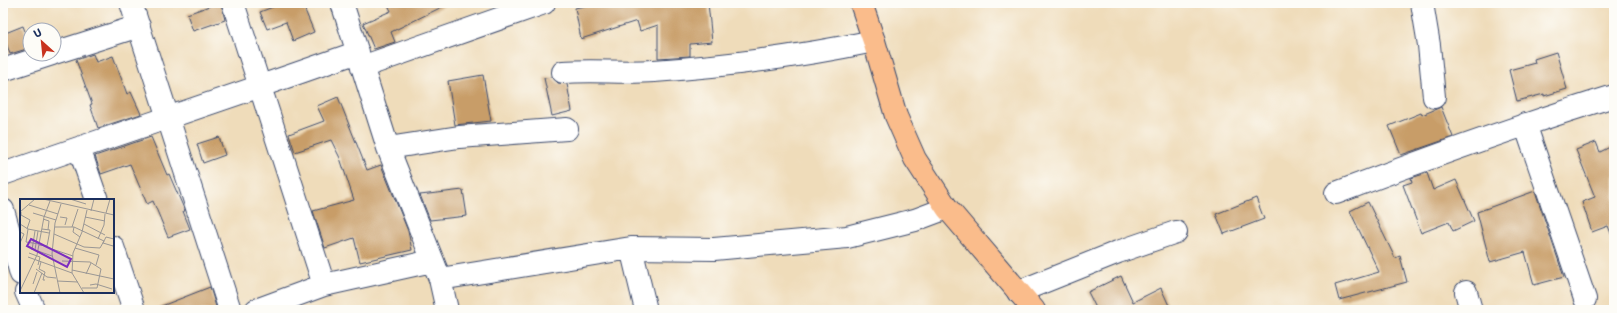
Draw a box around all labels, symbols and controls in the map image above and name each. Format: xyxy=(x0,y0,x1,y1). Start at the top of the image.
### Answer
north arrow xyxy=(22,22,62,62)
text: U xyxy=(31,25,44,42)
inset map xyxy=(20,199,114,293)

